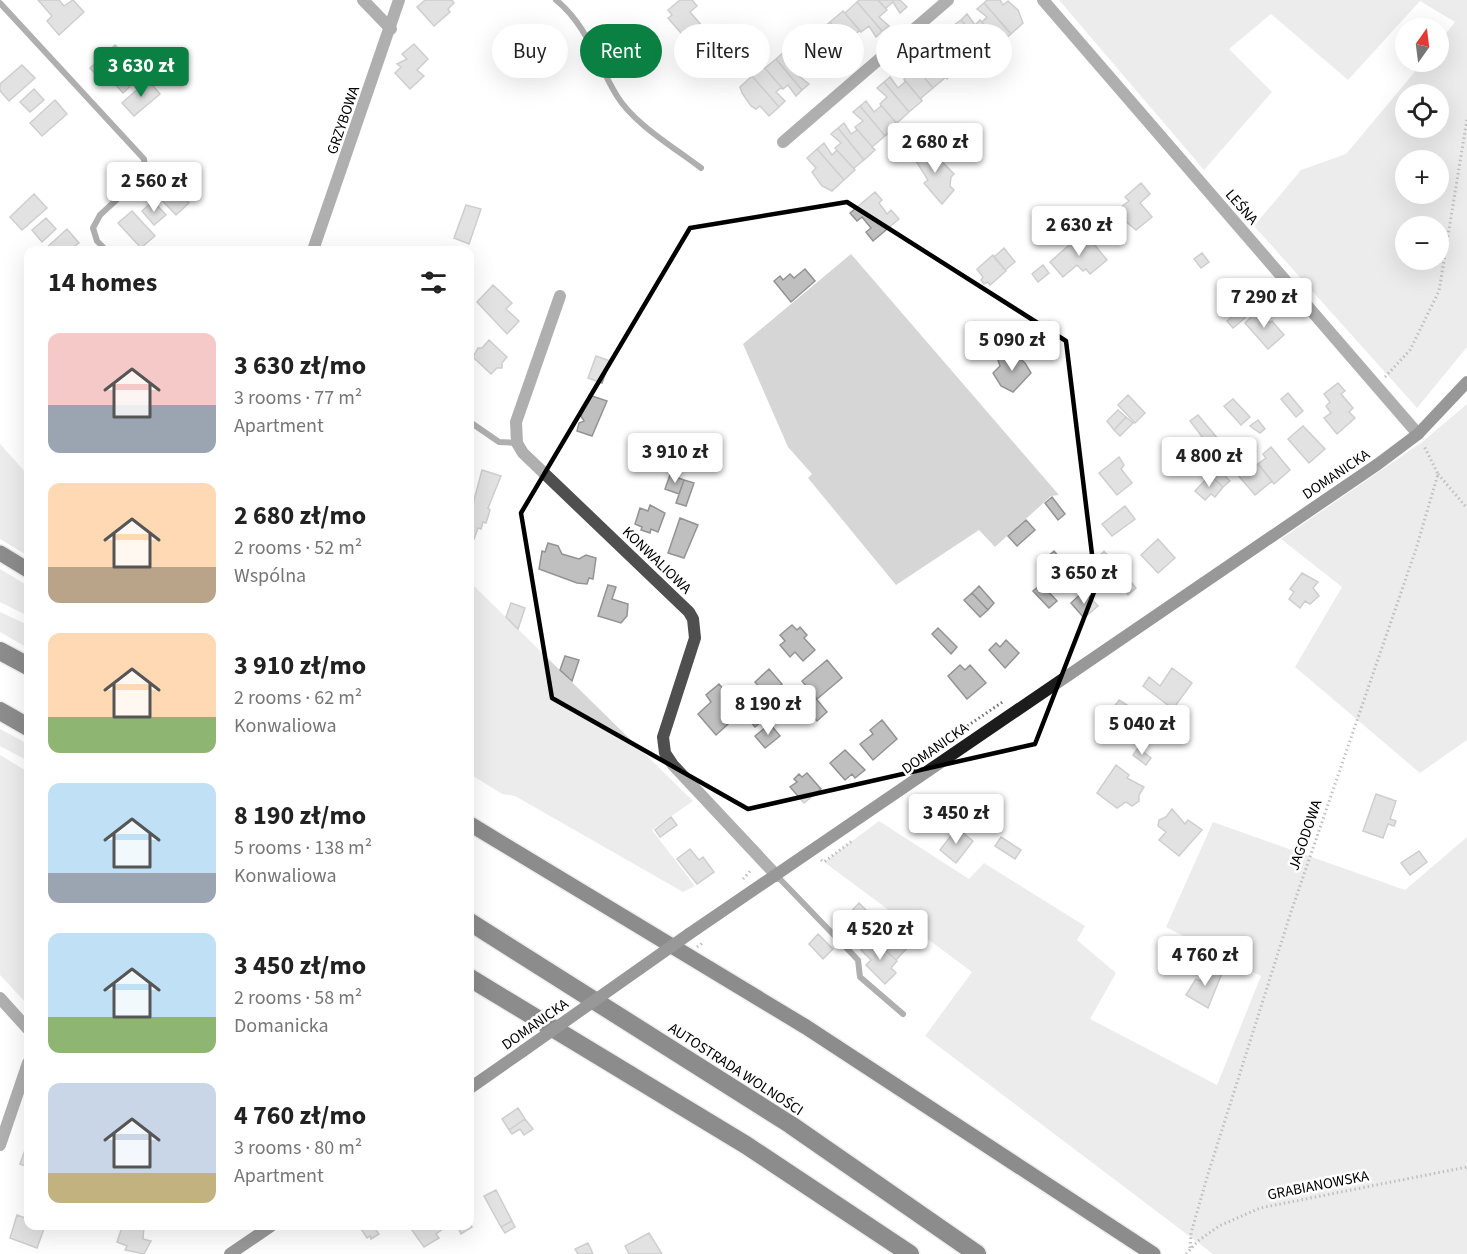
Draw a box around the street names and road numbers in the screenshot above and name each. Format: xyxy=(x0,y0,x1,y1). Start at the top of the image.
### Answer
street label: GRZYBOWA xyxy=(322,82,365,157)
street label: LEŚNA xyxy=(1220,185,1264,230)
street label: DOMANICKA xyxy=(1298,444,1375,505)
street label: KONWALIOWA xyxy=(617,522,697,599)
street label: DOMANICKA xyxy=(898,717,974,779)
street label: JAGODOWA xyxy=(1284,796,1328,873)
street label: DOMANICKA xyxy=(498,993,574,1055)
street label: AUTOSTRADA WOLNOŚCI xyxy=(664,1018,807,1121)
street label: GRABIANOWSKA xyxy=(1266,1165,1371,1206)

